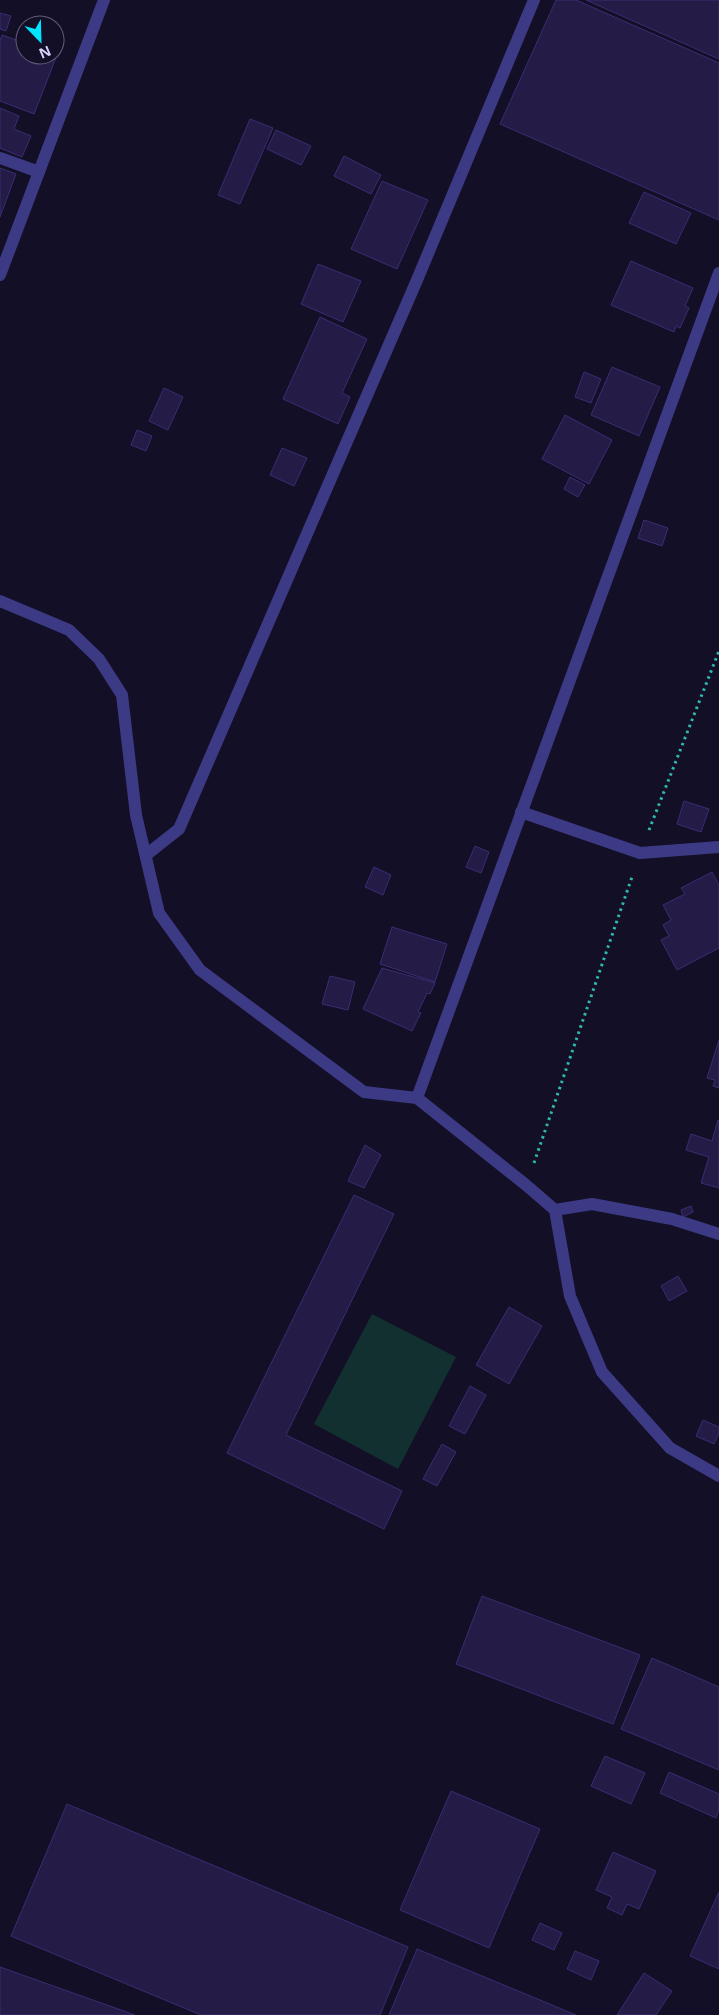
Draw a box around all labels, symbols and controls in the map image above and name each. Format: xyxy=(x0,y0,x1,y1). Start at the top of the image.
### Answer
north arrow xyxy=(15,15,65,65)
text: N xyxy=(36,41,54,63)

